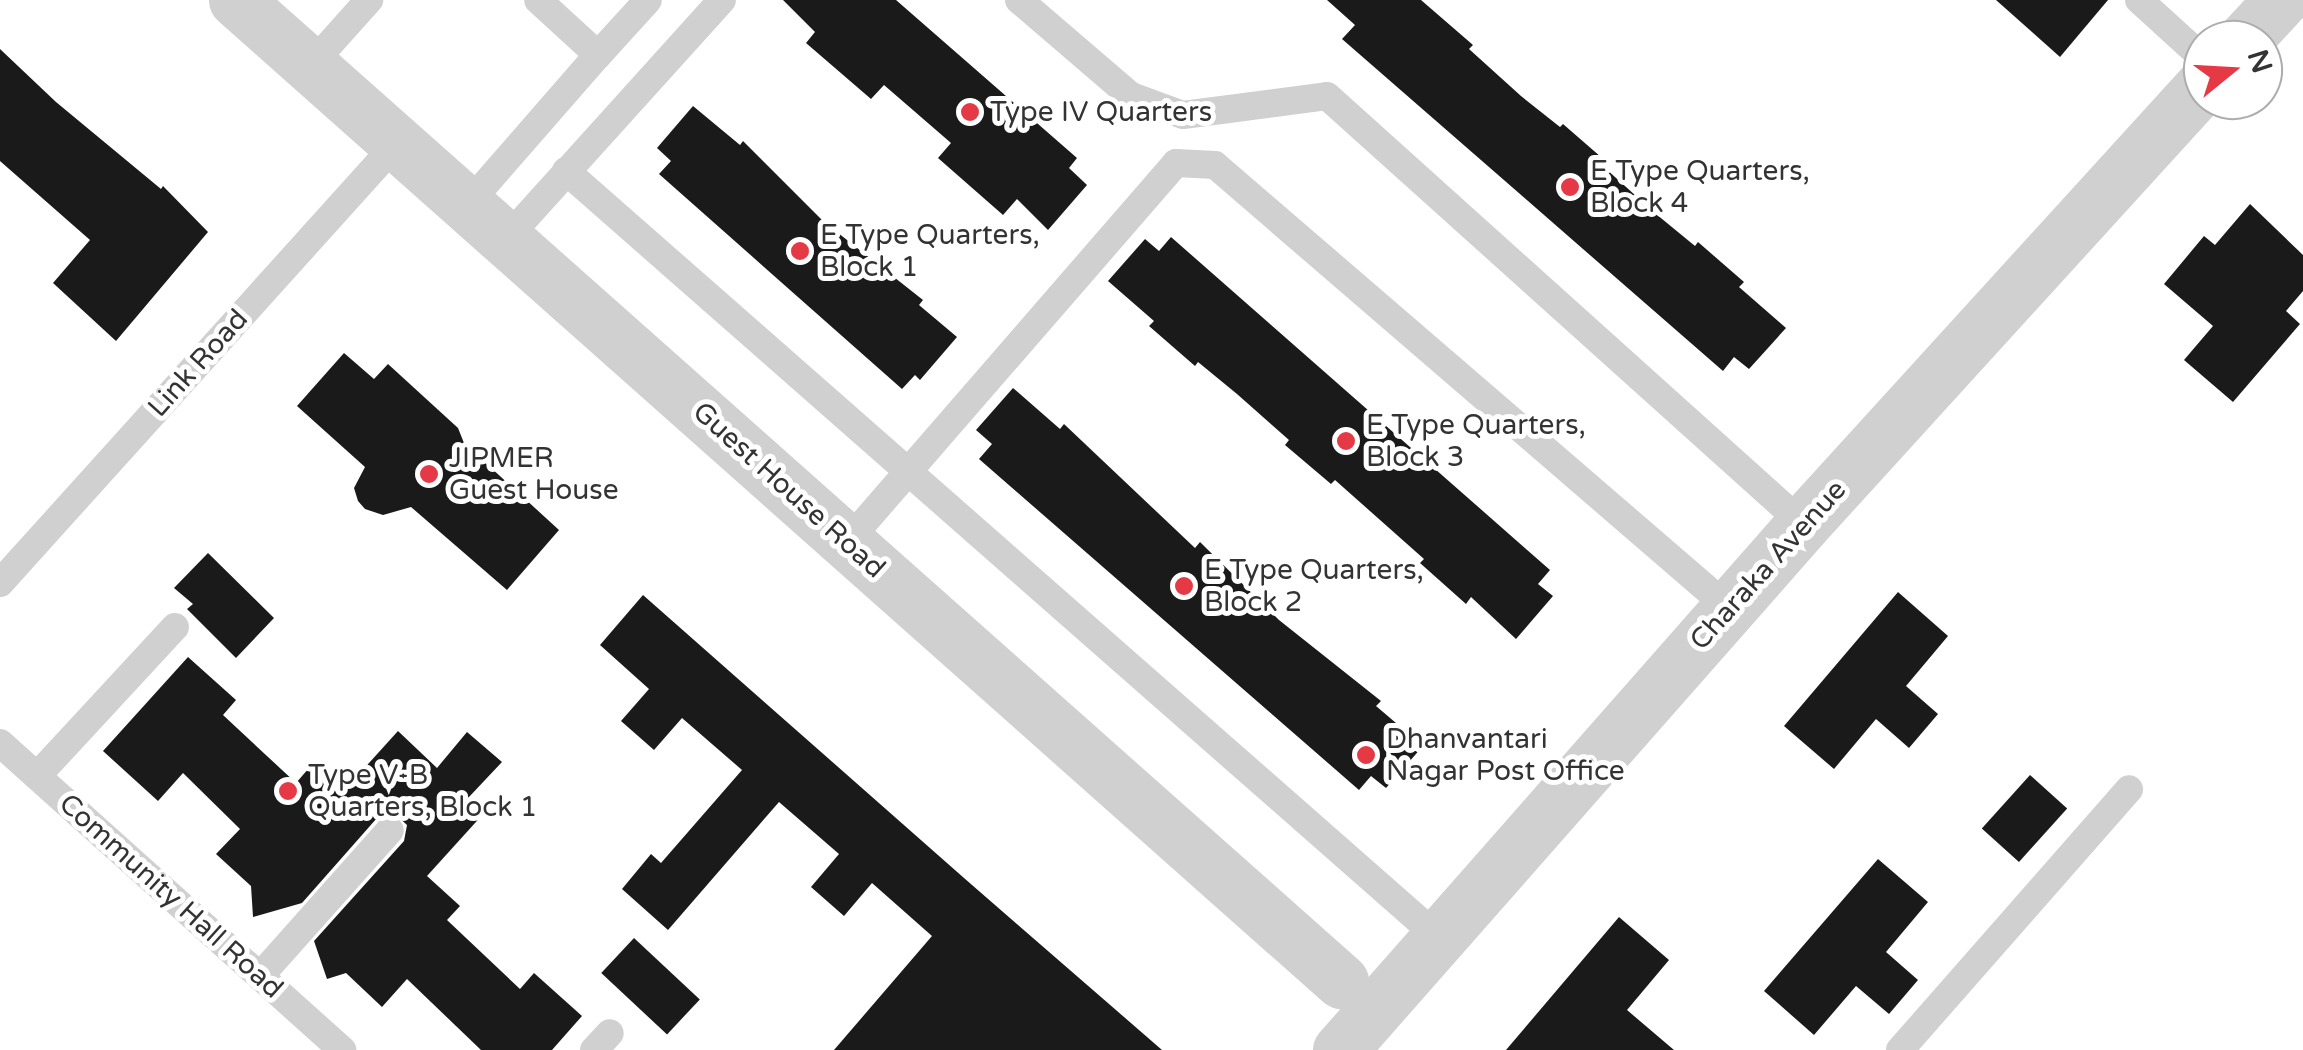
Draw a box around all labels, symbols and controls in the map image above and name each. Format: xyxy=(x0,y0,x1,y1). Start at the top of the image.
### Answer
north arrow xyxy=(2183,20,2283,120)
text: N xyxy=(2240,45,2279,77)
place label: Type IV Quarters xyxy=(990,95,1212,129)
marker: Type IV Quarters xyxy=(959,101,981,123)
place label: E Type Quarters, Block 4 xyxy=(1590,154,1810,220)
marker: E Type Quarters, Block 4 xyxy=(1559,176,1581,198)
place label: E Type Quarters, Block 1 xyxy=(820,218,1040,284)
marker: E Type Quarters, Block 1 xyxy=(789,240,811,262)
street label: Link Road xyxy=(141,302,255,424)
street label: Guest House Road xyxy=(686,395,892,585)
place label: E Type Quarters, Block 3 xyxy=(1366,408,1586,474)
marker: E Type Quarters, Block 3 xyxy=(1335,430,1357,452)
place label: JIPMER Guest House xyxy=(449,441,619,507)
marker: JIPMER Guest House xyxy=(418,463,440,485)
street label: Charaka Avenue xyxy=(1683,473,1853,657)
place label: E Type Quarters, Block 2 xyxy=(1204,553,1424,619)
marker: E Type Quarters, Block 2 xyxy=(1173,575,1195,597)
place label: Dhanvantari Nagar Post Office xyxy=(1386,722,1625,788)
marker: Dhanvantari Nagar Post Office xyxy=(1355,744,1377,766)
place label: Type V-B Quarters, Block 1 xyxy=(308,758,537,824)
marker: Type V-B Quarters, Block 1 xyxy=(277,780,299,802)
street label: Community Hall Road xyxy=(52,787,290,1005)

